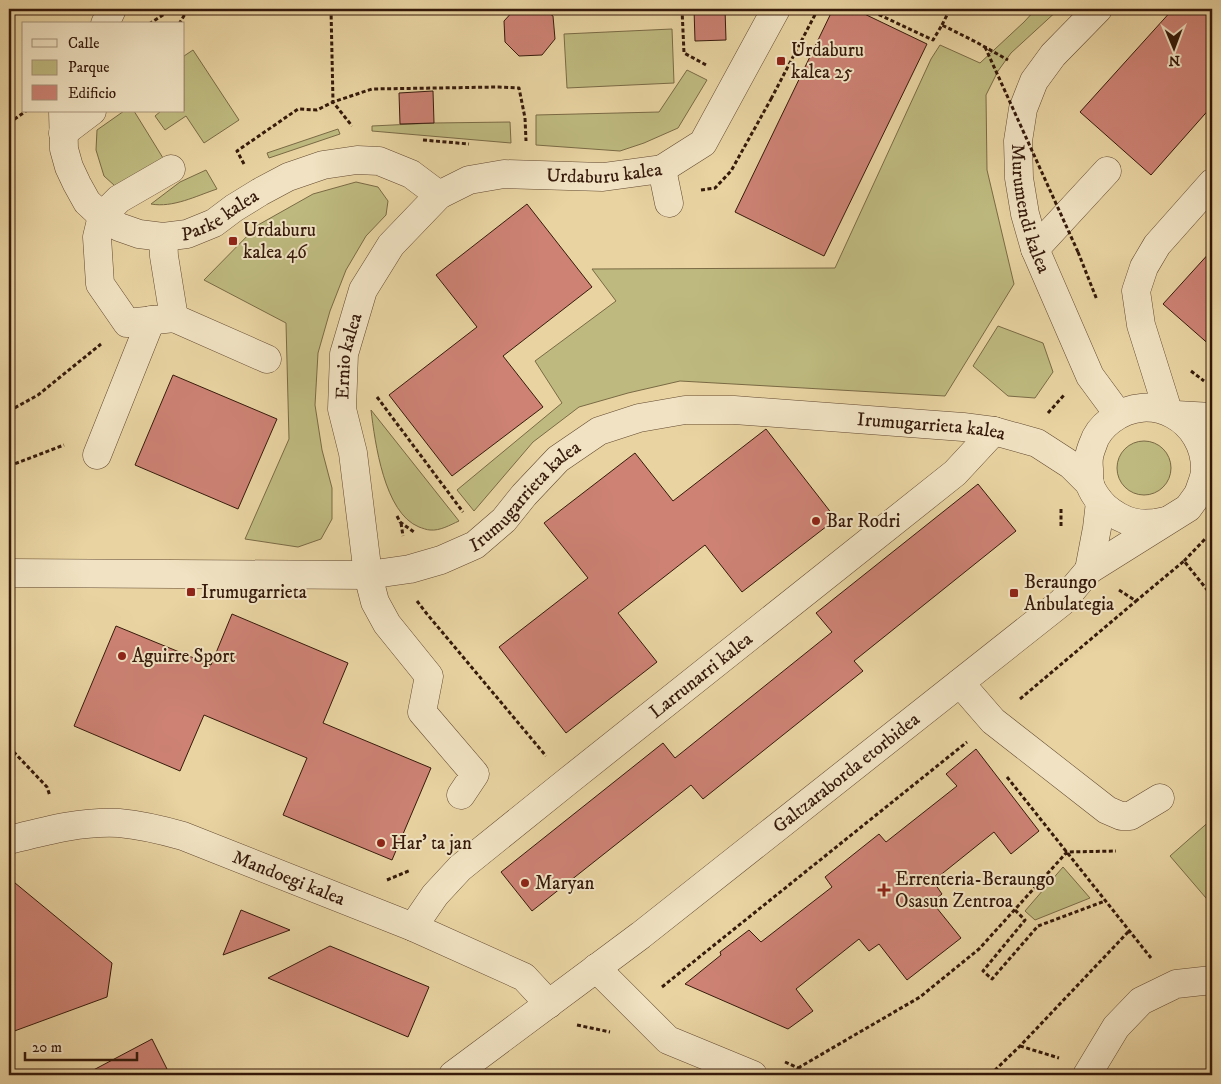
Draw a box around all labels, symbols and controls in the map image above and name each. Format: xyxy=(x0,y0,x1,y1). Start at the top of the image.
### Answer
legend xyxy=(22,22,185,112)
north arrow xyxy=(1148,22,1198,72)
text: Calle xyxy=(68,34,100,53)
place label: Urdaburu kalea 25 xyxy=(791,39,864,84)
text: N xyxy=(1168,51,1180,69)
marker: Urdaburu kalea 25 xyxy=(775,55,787,67)
text: Parque xyxy=(68,58,109,77)
text: Edificio xyxy=(68,84,116,103)
street label: Murumendi kalea xyxy=(1007,144,1056,277)
street label: Urdaburu kalea xyxy=(546,158,663,188)
street label: Parke kalea xyxy=(180,184,263,246)
place label: Urdaburu kalea 46 xyxy=(243,219,316,264)
marker: Urdaburu kalea 46 xyxy=(227,235,239,247)
street label: Ernio kalea xyxy=(331,310,367,400)
street label: Irumugarrieta kalea xyxy=(856,408,1008,445)
street label: Irumugarrieta kalea xyxy=(466,435,585,557)
place label: Bar Rodri xyxy=(826,510,901,533)
marker: Bar Rodri xyxy=(810,515,822,527)
place label: Beraungo Anbulategia xyxy=(1024,571,1114,616)
place label: Irumugarrieta xyxy=(201,581,307,604)
marker: Irumugarrieta xyxy=(185,586,197,598)
marker: Beraungo Anbulategia xyxy=(1008,587,1020,599)
street label: Larrunarri kalea xyxy=(645,627,757,723)
place label: Aguirre Sport xyxy=(132,645,235,668)
marker: Aguirre Sport xyxy=(116,650,128,662)
street label: Galtzaraborda etorbidea xyxy=(768,708,924,838)
place label: Har' ta jan xyxy=(391,832,472,855)
marker: Har' ta jan xyxy=(375,837,387,849)
street label: Mandoegi kalea xyxy=(229,845,349,911)
place label: Errenteria-Beraungo Osasun Zentroa xyxy=(895,868,1055,913)
place label: Maryan xyxy=(535,872,595,895)
marker: Maryan xyxy=(519,877,531,889)
marker: Errenteria-Beraungo Osasun Zentroa xyxy=(877,883,891,897)
scale bar xyxy=(25,1029,138,1061)
text: 20 m xyxy=(32,1038,62,1057)

